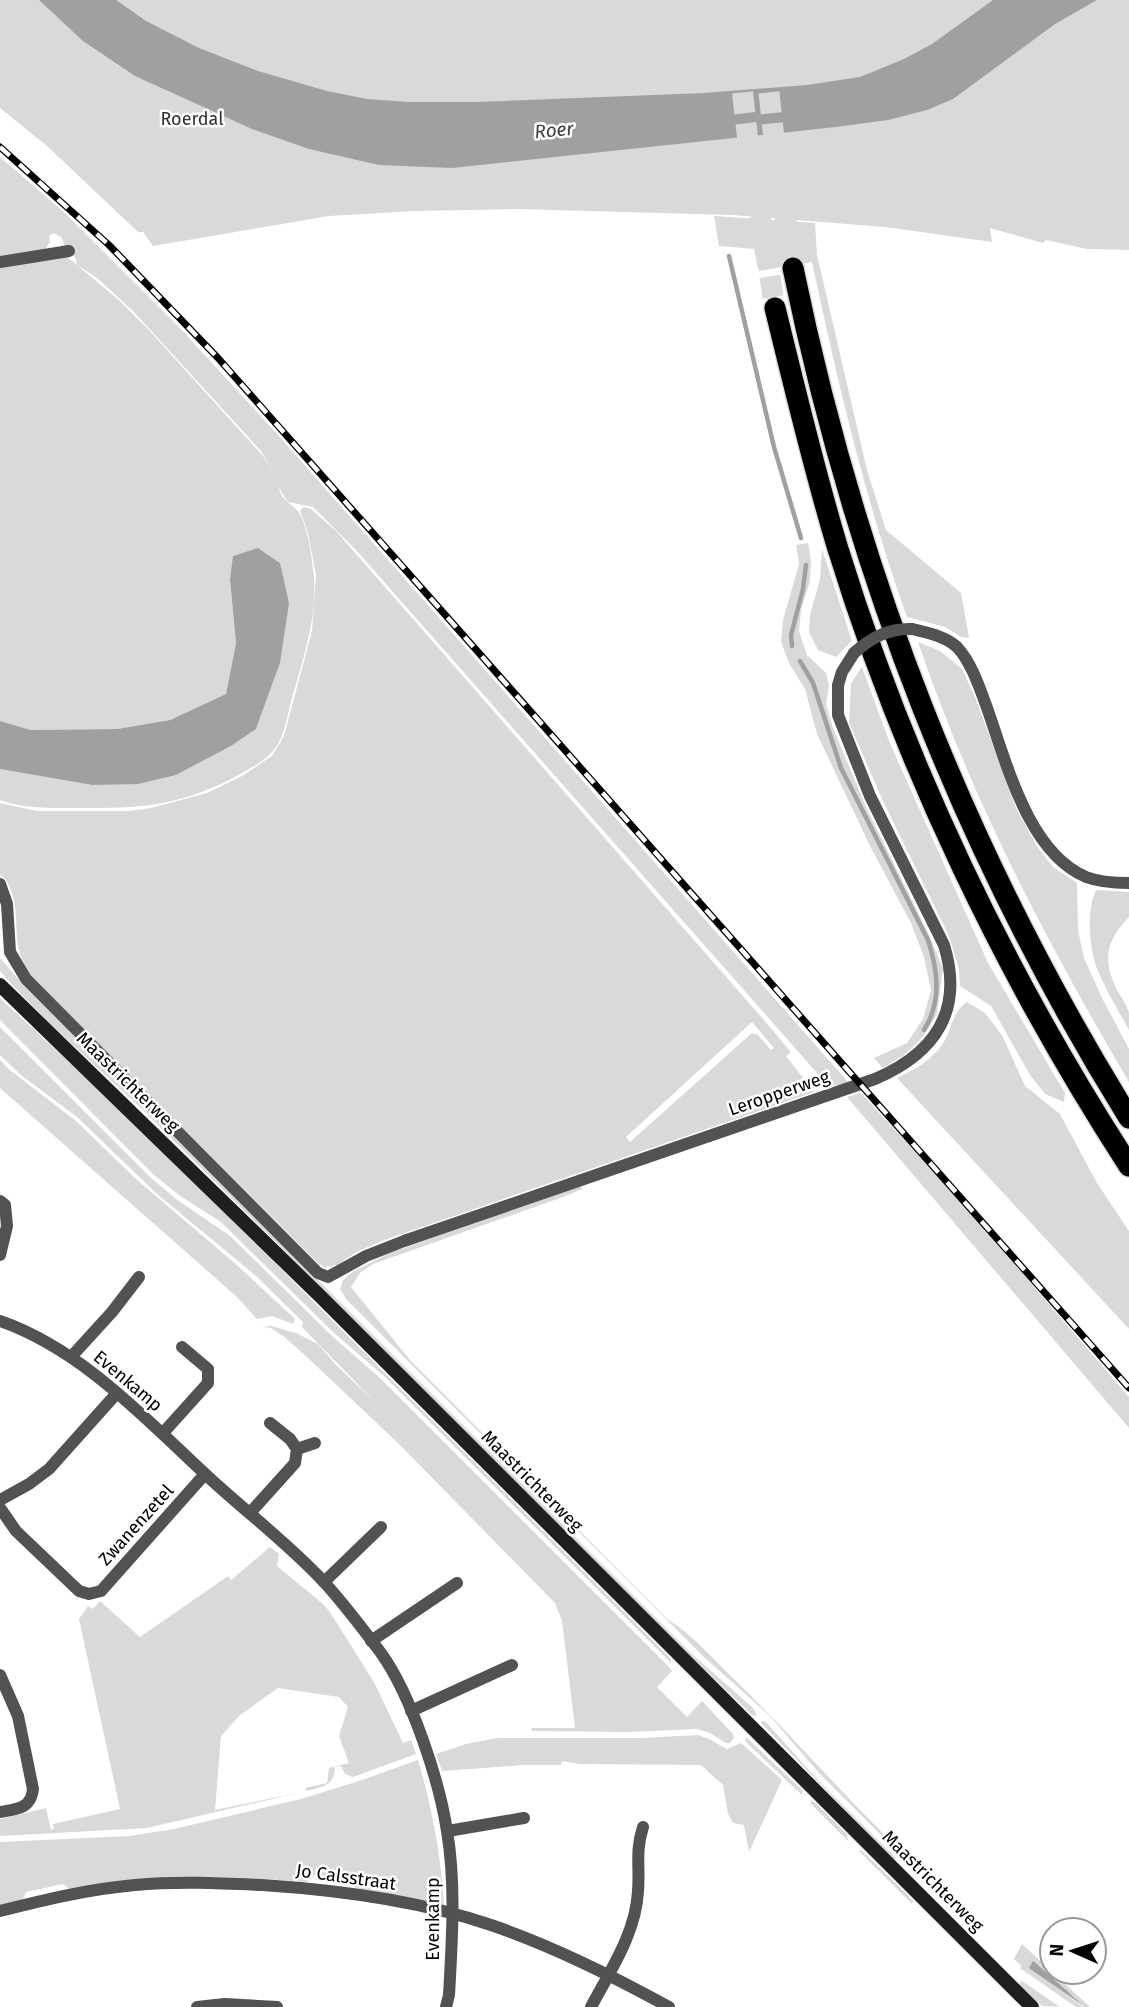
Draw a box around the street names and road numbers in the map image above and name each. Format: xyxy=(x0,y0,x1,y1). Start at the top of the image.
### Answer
street label: Maastrichterweg xyxy=(72,1027,184,1137)
street label: Leropperweg xyxy=(726,1065,833,1121)
street label: Evenkamp xyxy=(89,1346,167,1416)
street label: Maastrichterweg xyxy=(477,1426,588,1537)
street label: Zwanenzetel xyxy=(94,1480,178,1570)
street label: Maastrichterweg xyxy=(878,1826,989,1937)
street label: Jo Calsstraat xyxy=(294,1859,398,1895)
street label: Evenkamp xyxy=(422,1877,444,1961)

